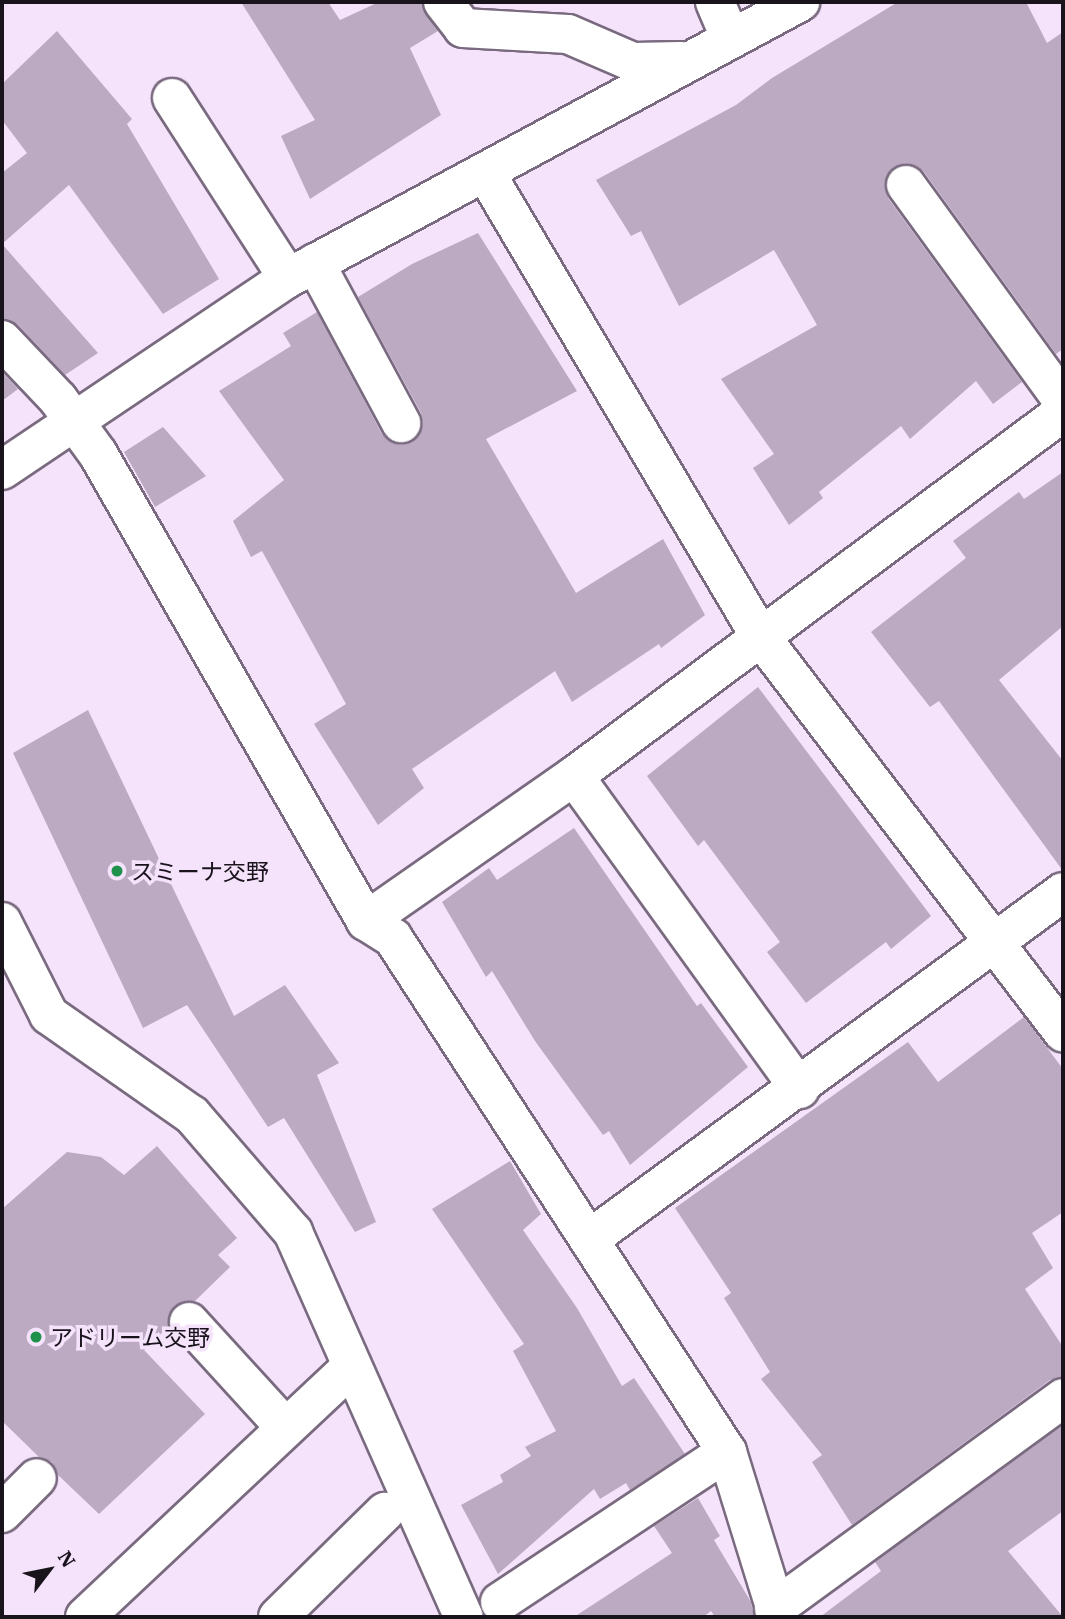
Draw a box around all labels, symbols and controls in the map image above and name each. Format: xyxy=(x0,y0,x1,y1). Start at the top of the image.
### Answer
place label: スミーナ交野 xyxy=(131,857,269,885)
marker: スミーナ交野 xyxy=(109,863,125,879)
place label: アドリーム交野 xyxy=(50,1323,211,1351)
marker: アドリーム交野 xyxy=(28,1329,44,1345)
north arrow xyxy=(14,1535,84,1605)
text: N xyxy=(53,1546,81,1572)

